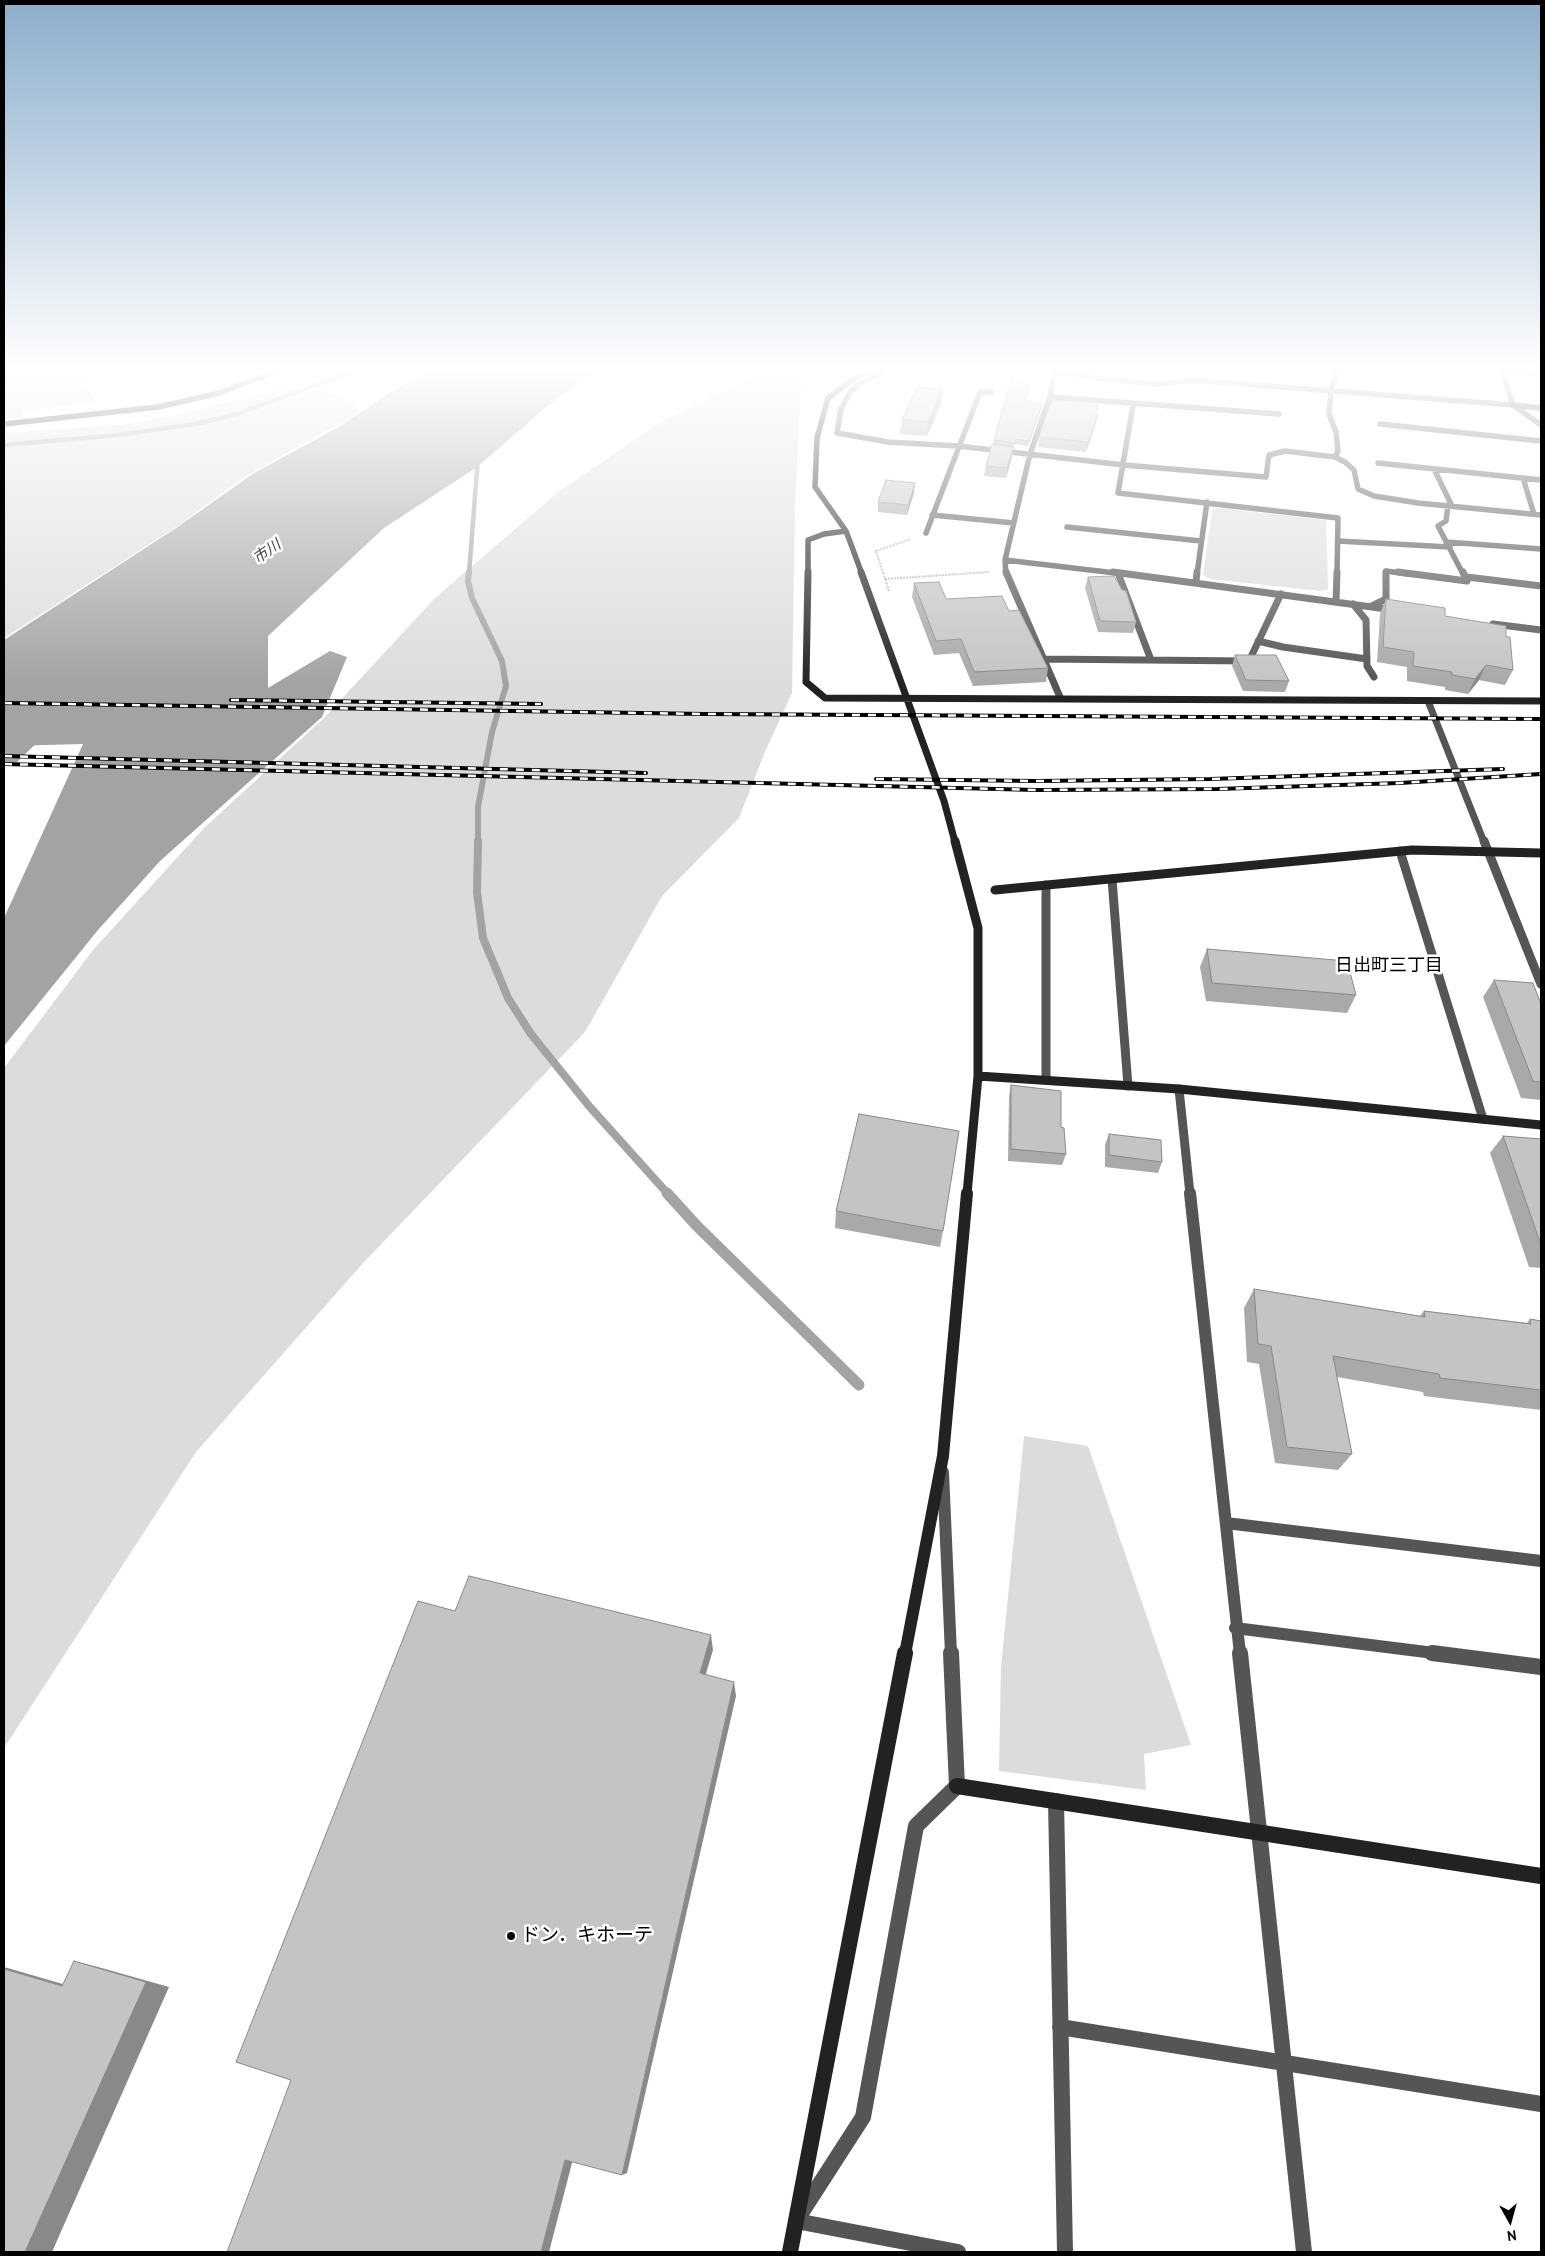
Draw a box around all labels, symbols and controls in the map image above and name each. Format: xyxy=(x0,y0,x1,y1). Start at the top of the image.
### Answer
water label: 市川 xyxy=(250,536,284,568)
district label: 日出町三丁目 xyxy=(1335,955,1443,977)
place label: ドン．キホーテ xyxy=(521,1925,653,1947)
marker: ドン．キホーテ xyxy=(505,1930,517,1942)
north arrow xyxy=(1485,2196,1535,2246)
text: N xyxy=(1506,2226,1517,2245)

